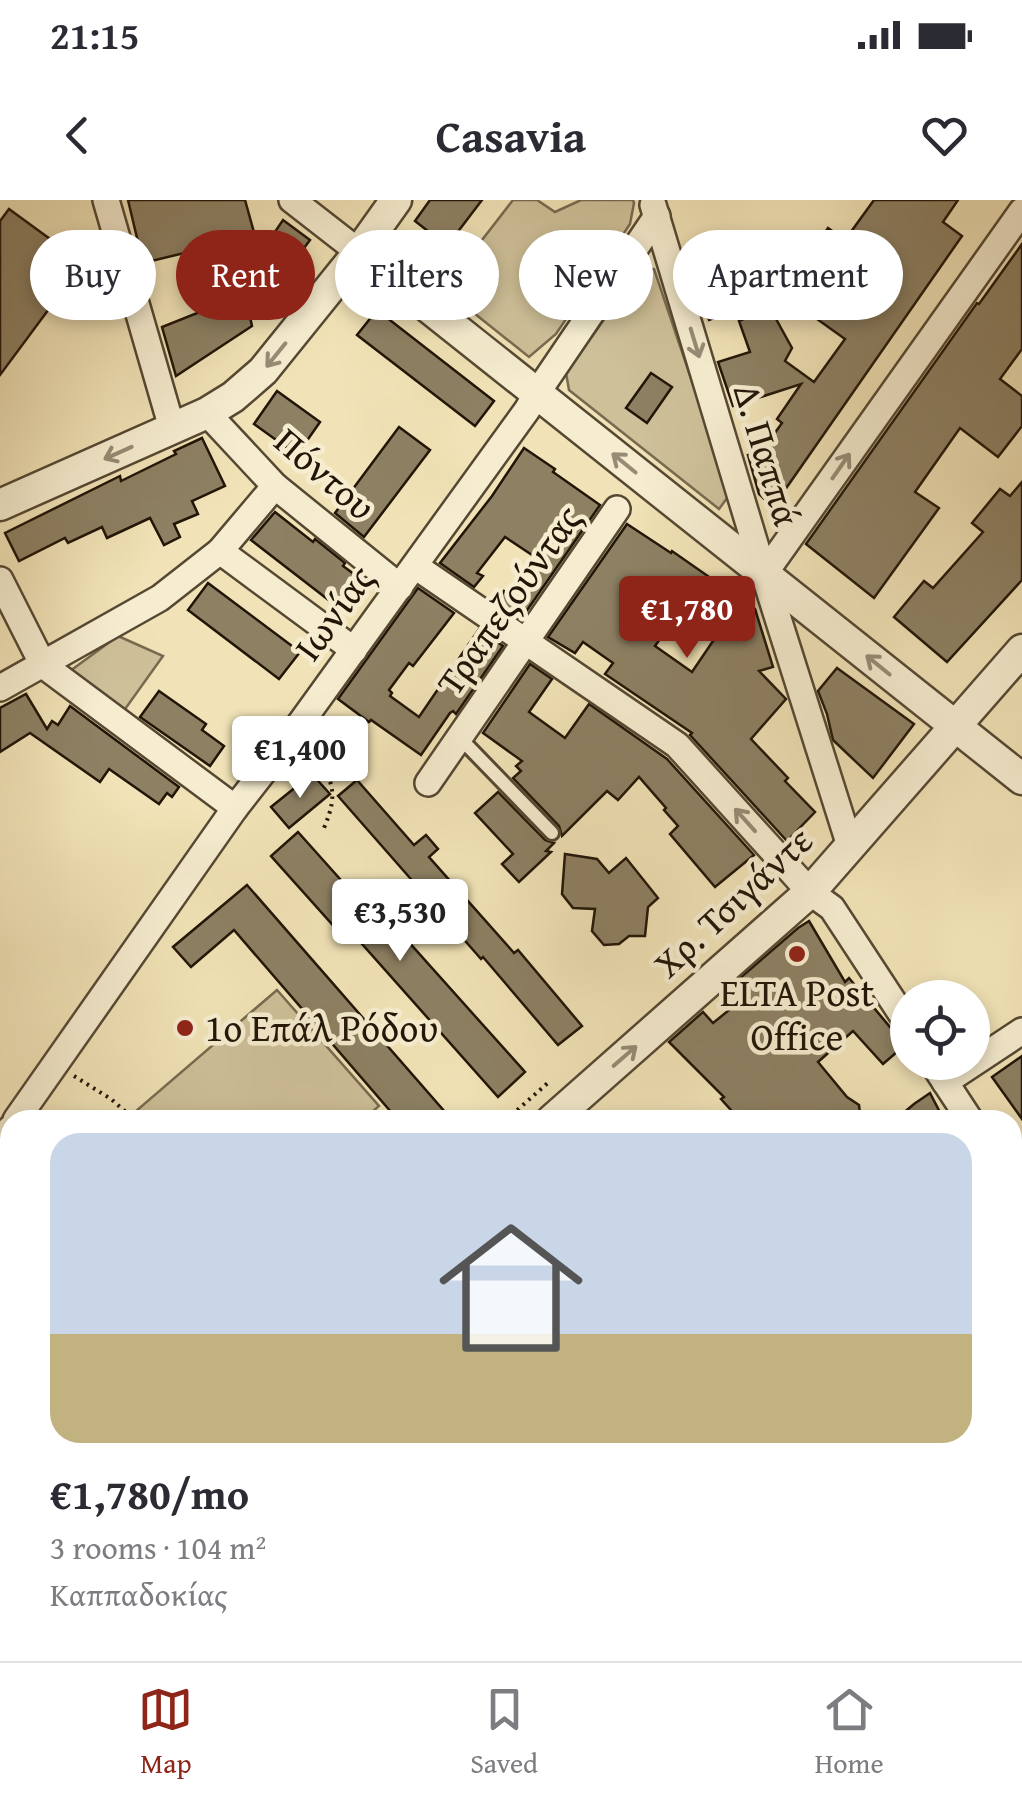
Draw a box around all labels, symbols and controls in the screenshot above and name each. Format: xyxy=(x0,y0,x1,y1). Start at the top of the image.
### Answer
text: 21:15 xyxy=(50,7,140,63)
text: Casavia xyxy=(436,103,586,168)
icon: back xyxy=(50,108,105,163)
icon: heart xyxy=(917,108,972,163)
chip: Buy xyxy=(30,230,156,320)
chip: Rent xyxy=(176,230,315,320)
chip: Filters xyxy=(335,230,499,320)
chip: New xyxy=(519,230,653,320)
chip: Apartment xyxy=(673,230,903,320)
one-way arrow xyxy=(687,327,705,359)
one-way arrow xyxy=(266,341,287,368)
street label: Δ. Παππά xyxy=(720,377,816,533)
street label: Πόντου xyxy=(263,413,389,533)
one-way arrow xyxy=(103,445,134,463)
one-way arrow xyxy=(611,452,638,473)
one-way arrow xyxy=(830,453,851,480)
street label: Τραπεζούντας xyxy=(422,493,594,706)
street label: Ιωνίας xyxy=(279,553,387,672)
pin: €1,780 xyxy=(606,576,768,661)
text: €1,780 xyxy=(641,585,733,632)
one-way arrow xyxy=(865,655,892,676)
pin: €1,400 xyxy=(219,716,381,801)
text: €1,400 xyxy=(254,725,346,772)
one-way arrow xyxy=(733,808,756,833)
street label: Χρ. Τσιγάντε xyxy=(640,813,825,990)
pin: €3,530 xyxy=(319,879,481,964)
text: €3,530 xyxy=(354,888,446,935)
marker: ELTA Post Office xyxy=(786,943,808,965)
place label: ELTA Post Office xyxy=(720,964,874,1064)
map controls xyxy=(890,980,990,1080)
button: locate xyxy=(890,980,990,1080)
place label: 1ο Επάλ Ρόδου xyxy=(205,999,438,1055)
marker: 1ο Επάλ Ρόδου xyxy=(174,1017,196,1039)
one-way arrow xyxy=(612,1045,637,1068)
icon: home xyxy=(421,1198,601,1378)
text: €1,780/mo xyxy=(50,1463,249,1524)
text: 3 rooms · 104 m² xyxy=(50,1524,266,1571)
text: Καππαδοκίας xyxy=(50,1571,228,1618)
tab: Map xyxy=(138,1682,193,1783)
tab: Saved xyxy=(470,1682,538,1783)
tab: Home xyxy=(815,1682,884,1783)

